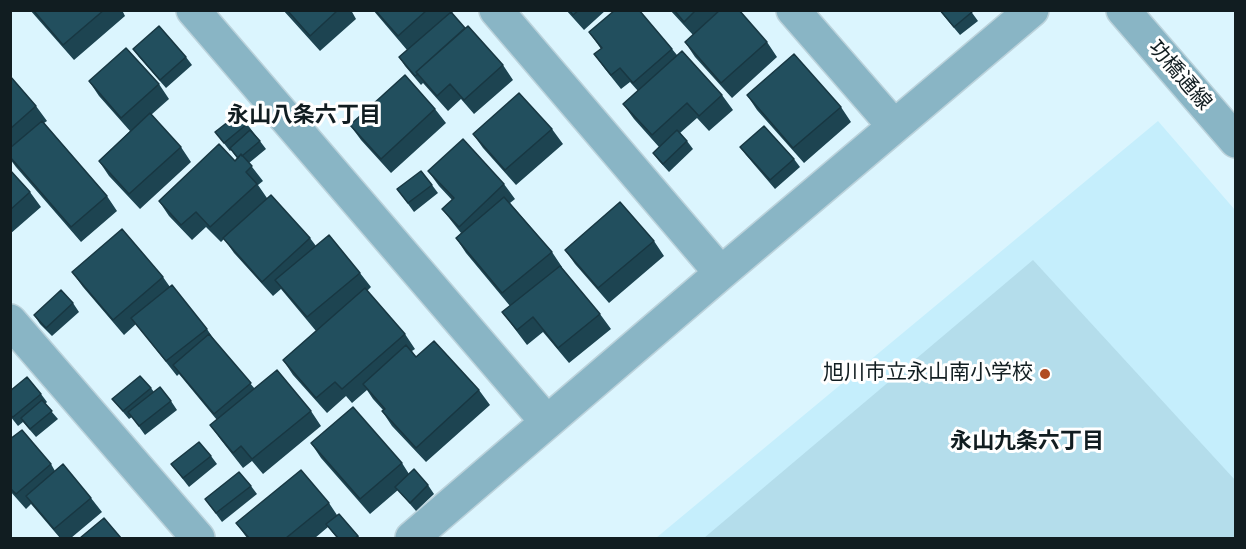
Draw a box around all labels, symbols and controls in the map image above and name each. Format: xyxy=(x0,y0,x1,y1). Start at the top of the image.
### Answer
street label: 功橋通線 xyxy=(1142,36,1216,116)
district label: 永山八条六丁目 xyxy=(227,103,381,129)
place label: 旭川市立永山南小学校 xyxy=(823,361,1033,387)
marker: 旭川市立永山南小学校 xyxy=(1038,367,1052,381)
district label: 永山九条六丁目 xyxy=(950,429,1104,455)

